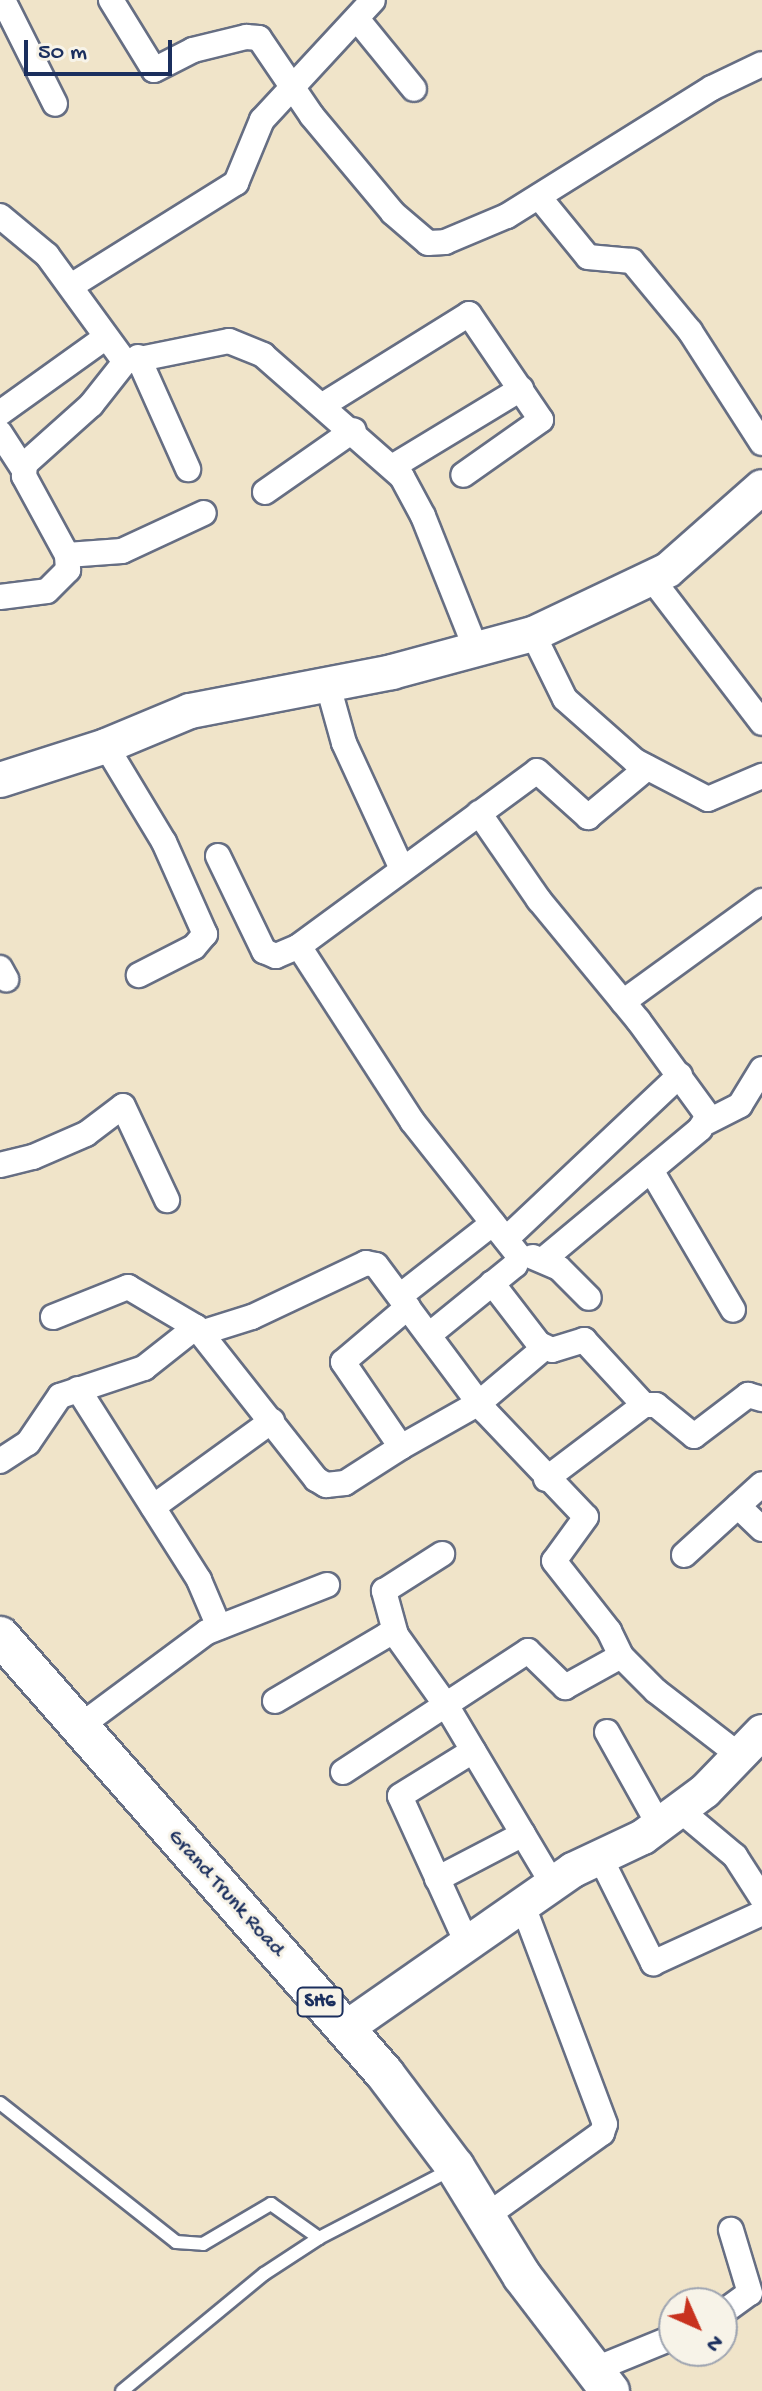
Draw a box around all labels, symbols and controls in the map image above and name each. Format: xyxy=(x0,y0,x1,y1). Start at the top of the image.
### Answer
scale bar xyxy=(28,24,176,74)
text: 50 m xyxy=(38,39,87,68)
street label: Grand Trunk Road xyxy=(161,1825,289,1963)
road number: SH6 xyxy=(296,1986,344,2018)
north arrow xyxy=(658,2287,738,2367)
text: N xyxy=(699,2328,728,2357)

